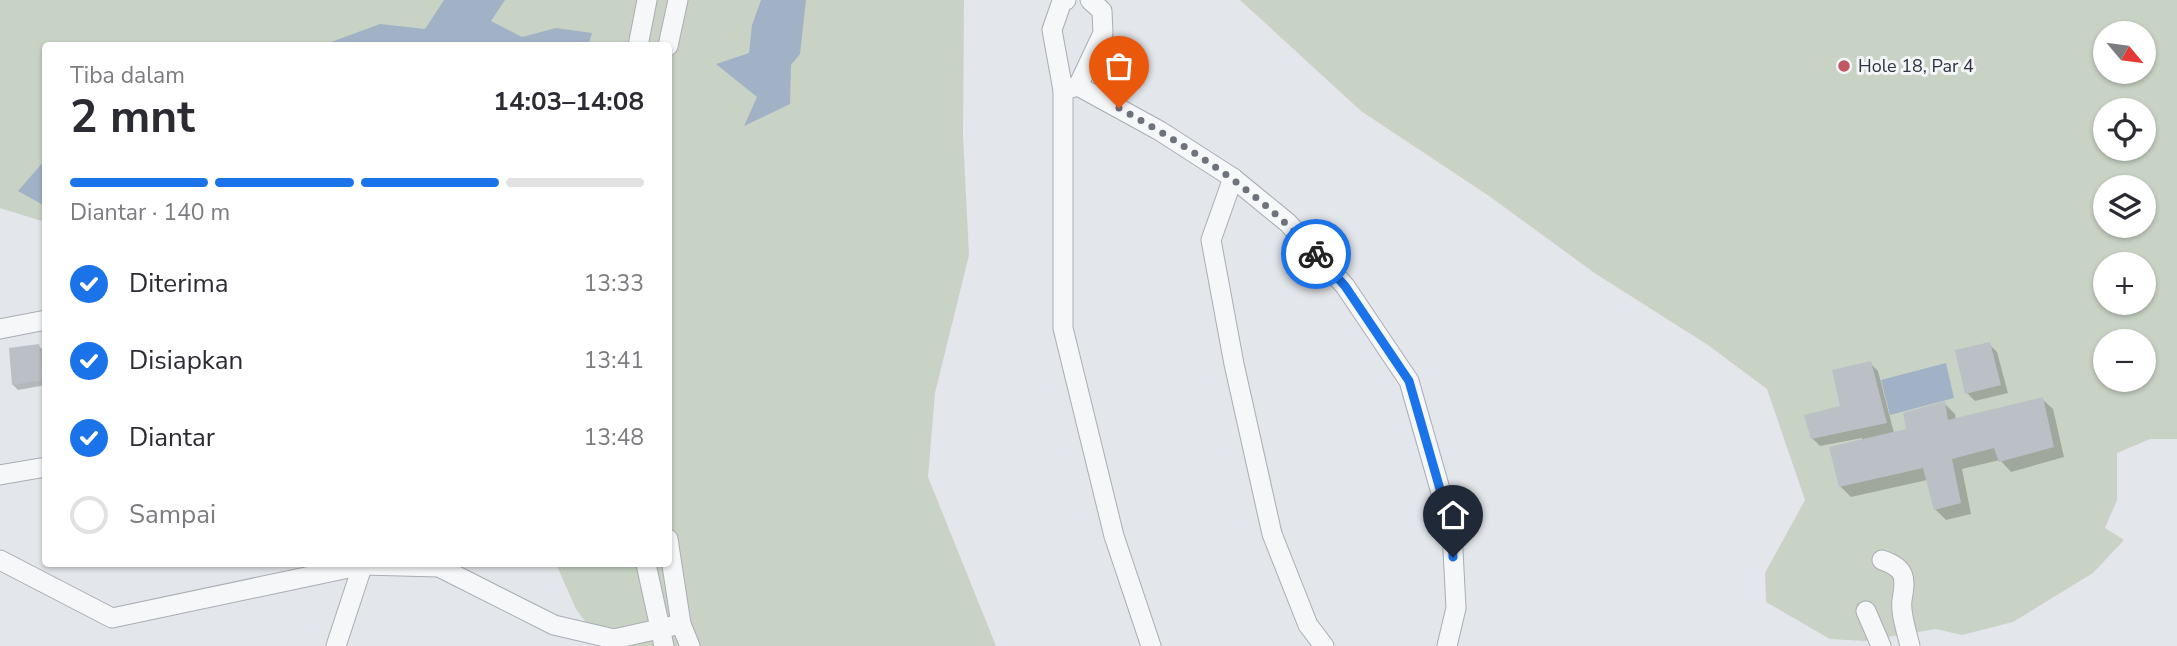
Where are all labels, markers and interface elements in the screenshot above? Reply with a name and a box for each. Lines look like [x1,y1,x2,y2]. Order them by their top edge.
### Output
north arrow [2093,21,2156,84]
map controls [2093,21,2156,392]
pin [1089,36,1149,108]
icon: bag [1100,47,1138,85]
place label: Hole 18, Par 4 [1858,54,1974,78]
marker: Hole 18, Par 4 [1836,58,1852,74]
text: Tiba dalam [70,60,185,91]
text: 14:03–14:08 [493,84,644,119]
text: 2 mnt [70,85,195,148]
button: locate [2093,98,2156,161]
button: layers [2093,175,2156,238]
text: Diantar · 140 m [70,197,230,228]
courier [1281,219,1351,289]
icon: bike [1297,235,1335,273]
button: + [2093,252,2156,315]
icon: check [70,265,108,303]
text: Diterima [129,266,229,301]
text: 13:33 [584,268,644,299]
button: − [2093,329,2156,392]
icon: check [70,342,108,380]
text: Disiapkan [129,343,243,378]
text: 13:41 [584,345,644,376]
icon: check [70,419,108,457]
text: Diantar [129,420,215,455]
text: 13:48 [584,422,644,453]
pin [1423,485,1483,557]
icon: home [1434,496,1472,534]
text: Sampai [129,497,216,532]

